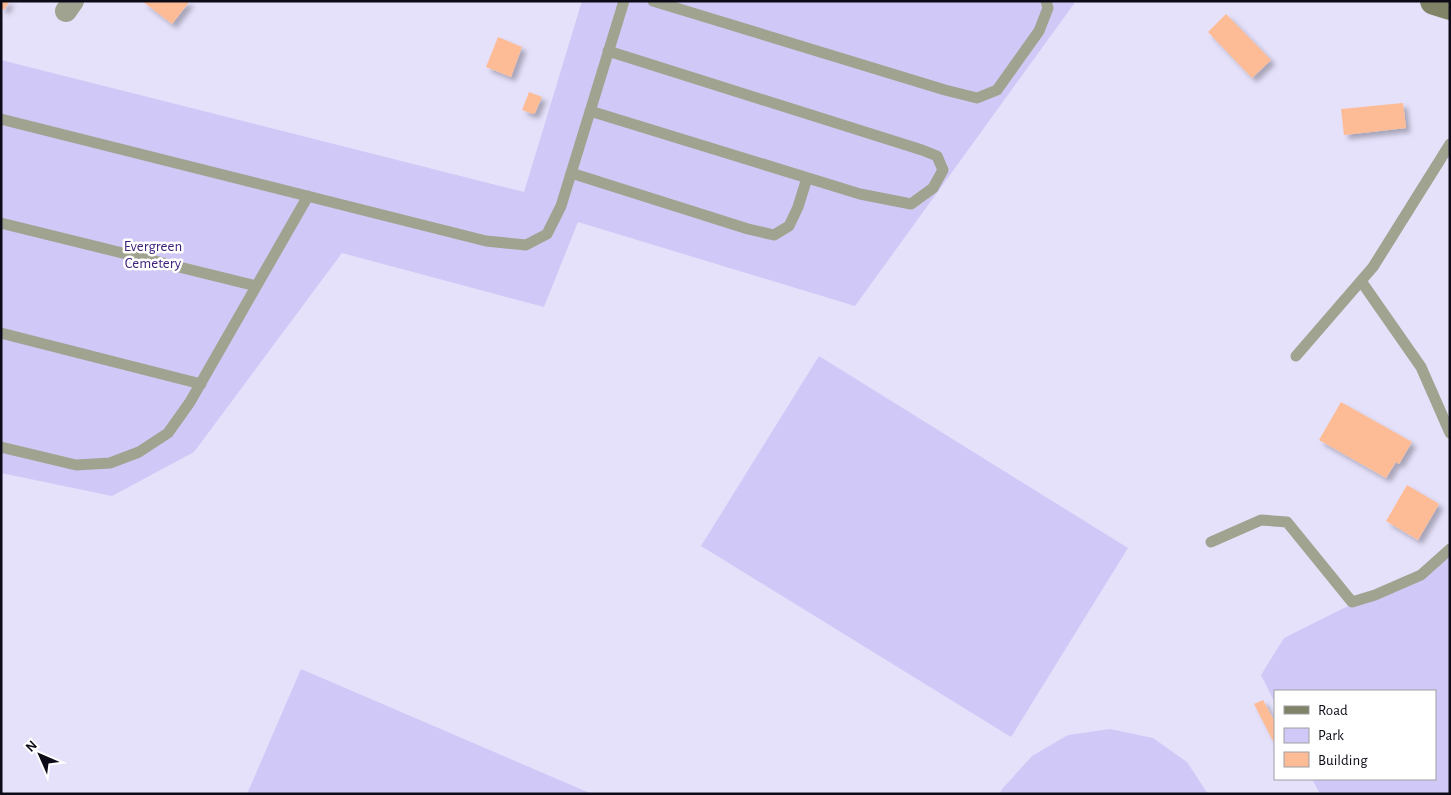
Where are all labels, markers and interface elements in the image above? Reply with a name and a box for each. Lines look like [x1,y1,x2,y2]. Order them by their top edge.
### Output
park label: Evergreen Cemetery [124,239,182,271]
legend [1274,690,1436,780]
text: Road [1318,703,1348,718]
text: Park [1318,728,1344,743]
north arrow [15,730,65,780]
text: N [23,738,40,755]
text: Building [1318,753,1368,768]

